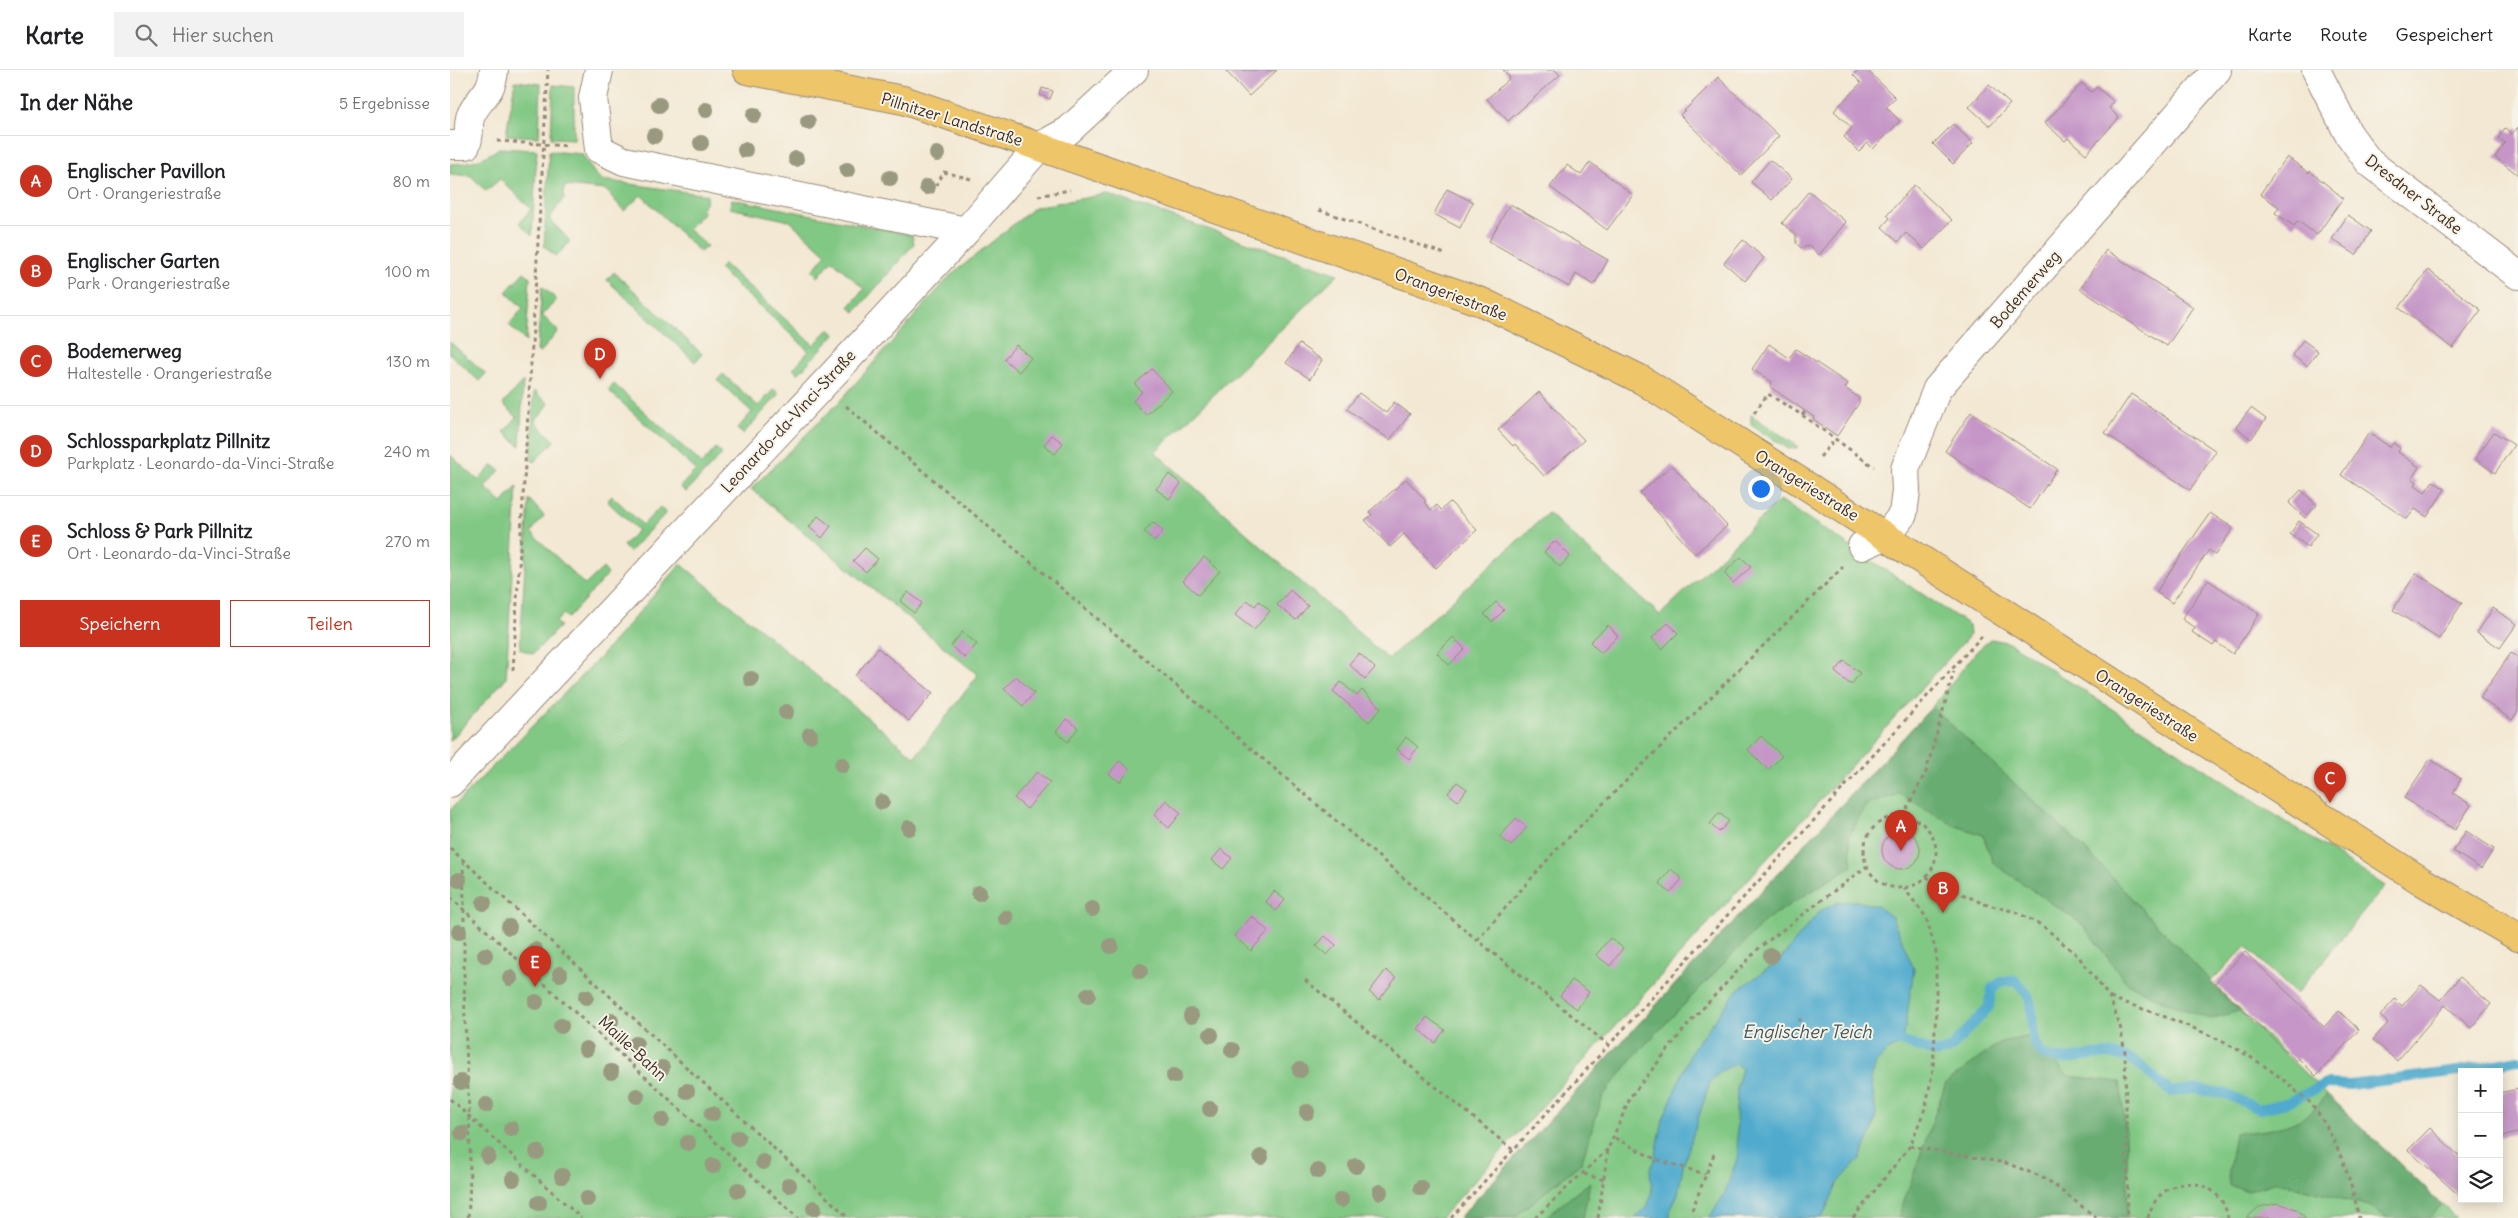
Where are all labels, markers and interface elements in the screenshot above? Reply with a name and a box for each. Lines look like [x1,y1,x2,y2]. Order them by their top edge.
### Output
search box [114,12,464,57]
text: Karte [25,20,84,50]
icon: search [132,21,160,49]
text: Hier suchen [172,23,274,47]
text: Karte [2248,23,2292,46]
text: Route [2320,23,2367,46]
text: Gespeichert [2395,23,2493,46]
street label: Pillnitzer Landstraße [879,88,1025,150]
text: In der Nähe [20,89,133,116]
text: 5 Ergebnisse [339,93,430,113]
street label: Dresdner Straße [2361,150,2467,238]
text: Englischer Pavillon [67,159,225,183]
text: A [31,171,41,191]
text: 80 m [392,171,430,191]
text: Ort · Orangeriestraße [67,183,221,203]
street label: Bodemerweg [1986,246,2064,332]
text: Englischer Garten [67,249,220,273]
text: B [31,261,41,281]
text: 100 m [385,261,430,281]
street label: Orangeriestraße [1392,263,1510,325]
text: Park · Orangeriestraße [67,273,230,293]
pin: D [584,338,616,379]
text: Bodemerweg [67,339,182,363]
street label: Leonardo-da-Vinci-Straße [716,345,860,497]
text: C [31,351,41,371]
text: 130 m [386,351,430,371]
text: Haltestelle · Orangeriestraße [67,363,272,383]
text: Schlossparkplatz Pillnitz [67,429,270,453]
text: D [30,441,42,461]
text: 240 m [384,441,430,461]
street label: Orangeriestraße [1751,445,1863,525]
text: Parkplatz · Leonardo-da-Vinci-Straße [67,453,334,473]
your location [1748,476,1774,502]
text: Schloss & Park Pillnitz [67,519,253,543]
text: E [31,531,41,551]
text: 270 m [385,531,430,551]
text: Ort · Leonardo-da-Vinci-Straße [67,543,291,563]
button: Speichern [20,600,220,647]
button: Teilen [230,600,430,647]
street label: Orangeriestraße [2092,664,2202,746]
pin: C [2314,762,2346,803]
pin: A [1885,810,1917,851]
pin: B [1927,872,1959,913]
pin: E [519,946,551,987]
street label: Maille-Bahn [595,1011,671,1085]
water label: Englischer Teich [1742,1020,1872,1043]
map controls [2458,1068,2503,1203]
button: + [2458,1068,2503,1113]
button: − [2458,1113,2503,1158]
button: layers [2458,1158,2503,1203]

